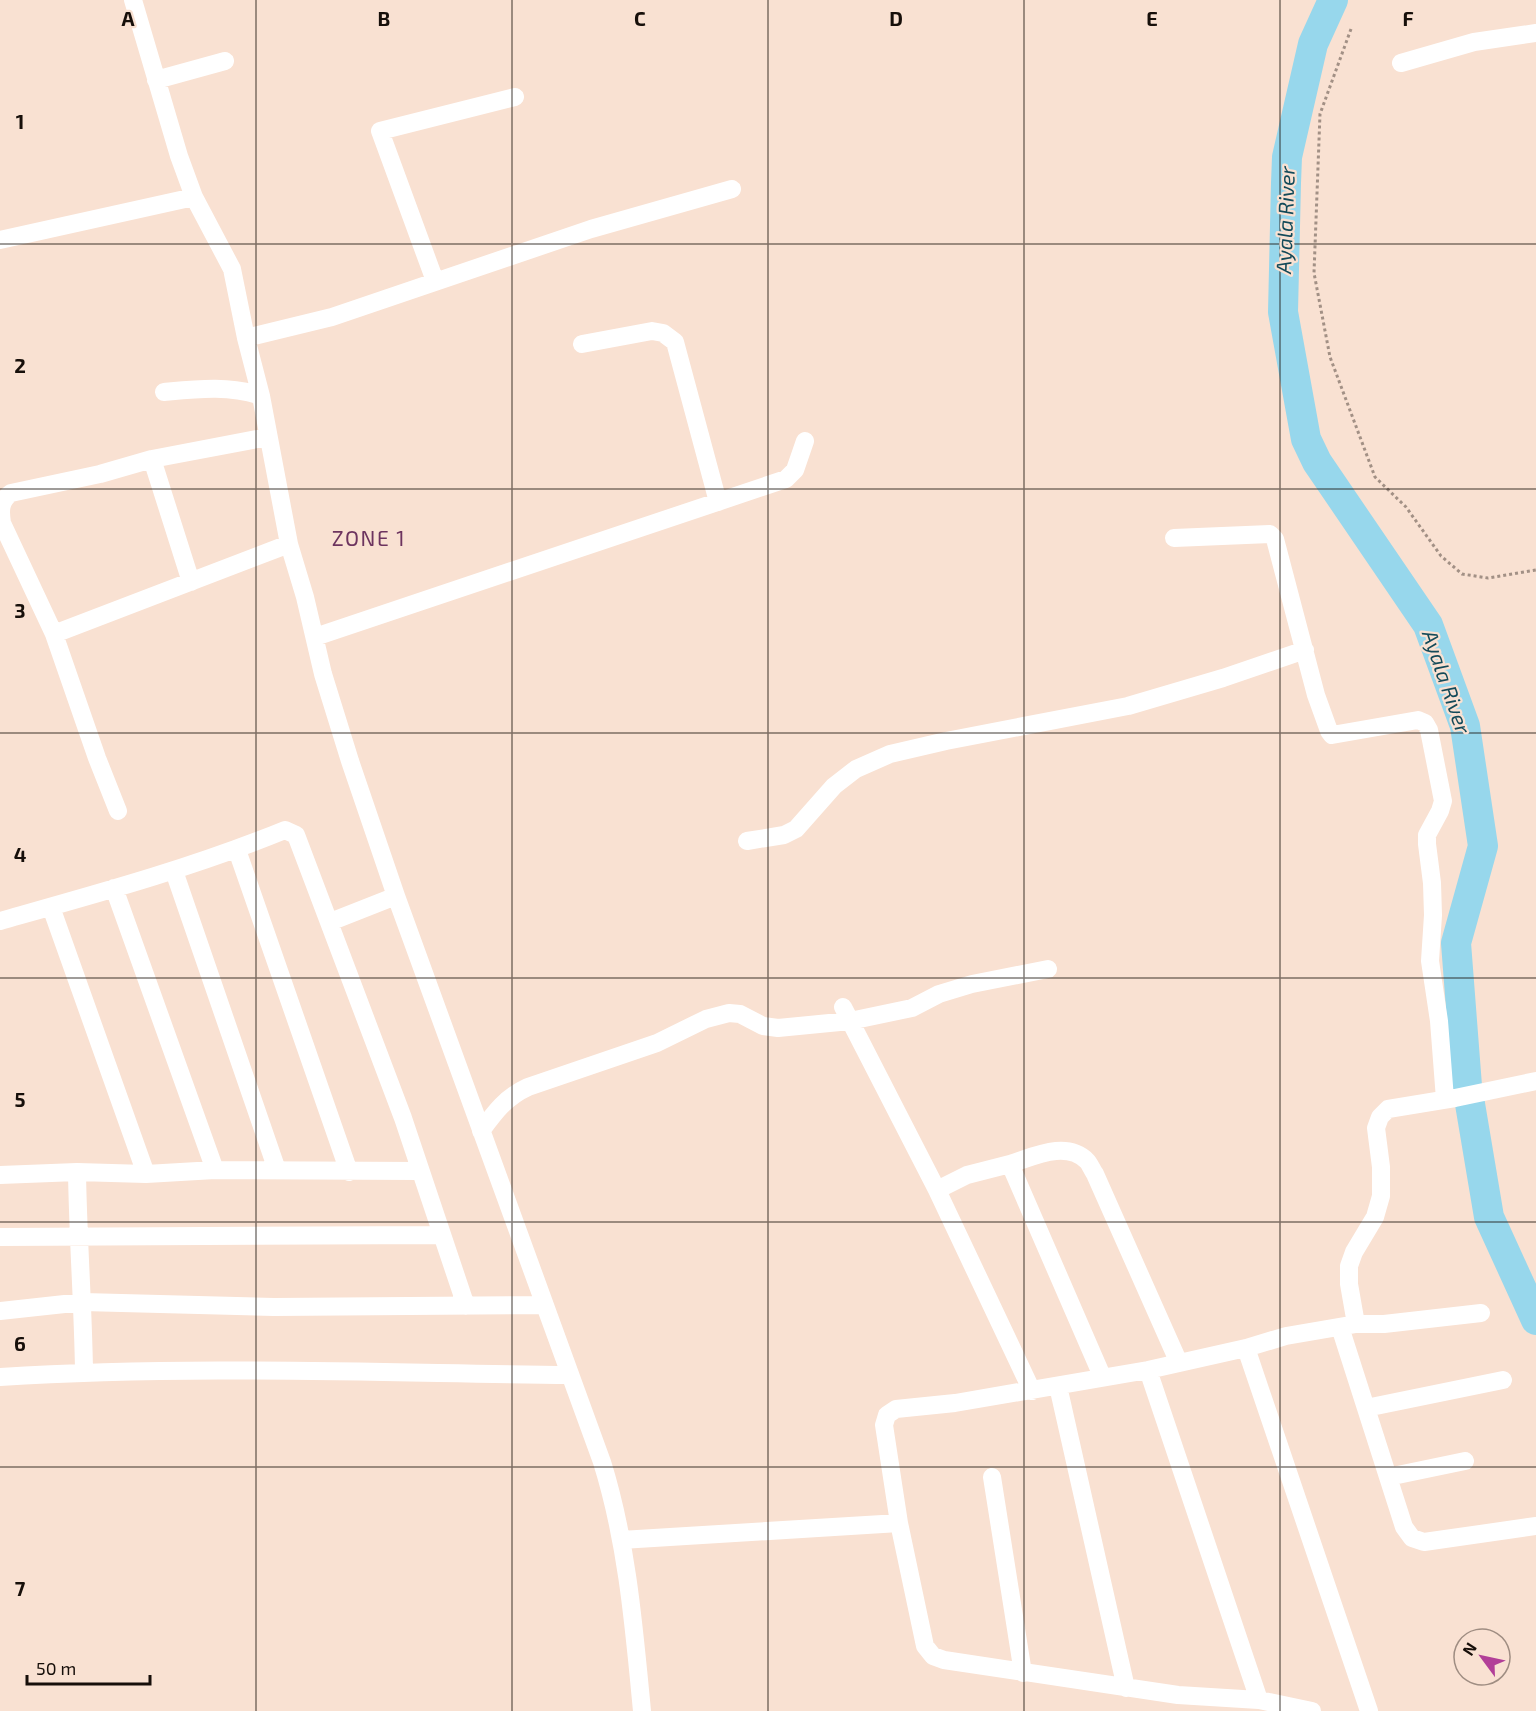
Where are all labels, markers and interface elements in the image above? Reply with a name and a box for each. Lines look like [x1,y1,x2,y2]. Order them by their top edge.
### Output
text: A [121,6,135,30]
text: B [378,6,390,30]
text: C [634,6,646,30]
text: D [889,6,903,30]
text: E [1146,6,1158,30]
text: F [1402,6,1414,30]
text: 1 [16,109,24,133]
water label: Ayala River [1270,165,1300,275]
text: 2 [14,353,26,377]
district label: ZONE 1 [332,525,406,550]
text: 3 [14,598,26,622]
water label: Ayala River [1417,626,1477,737]
text: 4 [14,842,27,866]
text: 5 [14,1087,26,1111]
text: 6 [14,1331,26,1355]
text: 7 [15,1576,26,1600]
north arrow [1452,1627,1512,1687]
text: N [1458,1639,1480,1659]
scale bar [27,1648,150,1686]
text: 50 m [36,1657,76,1679]

